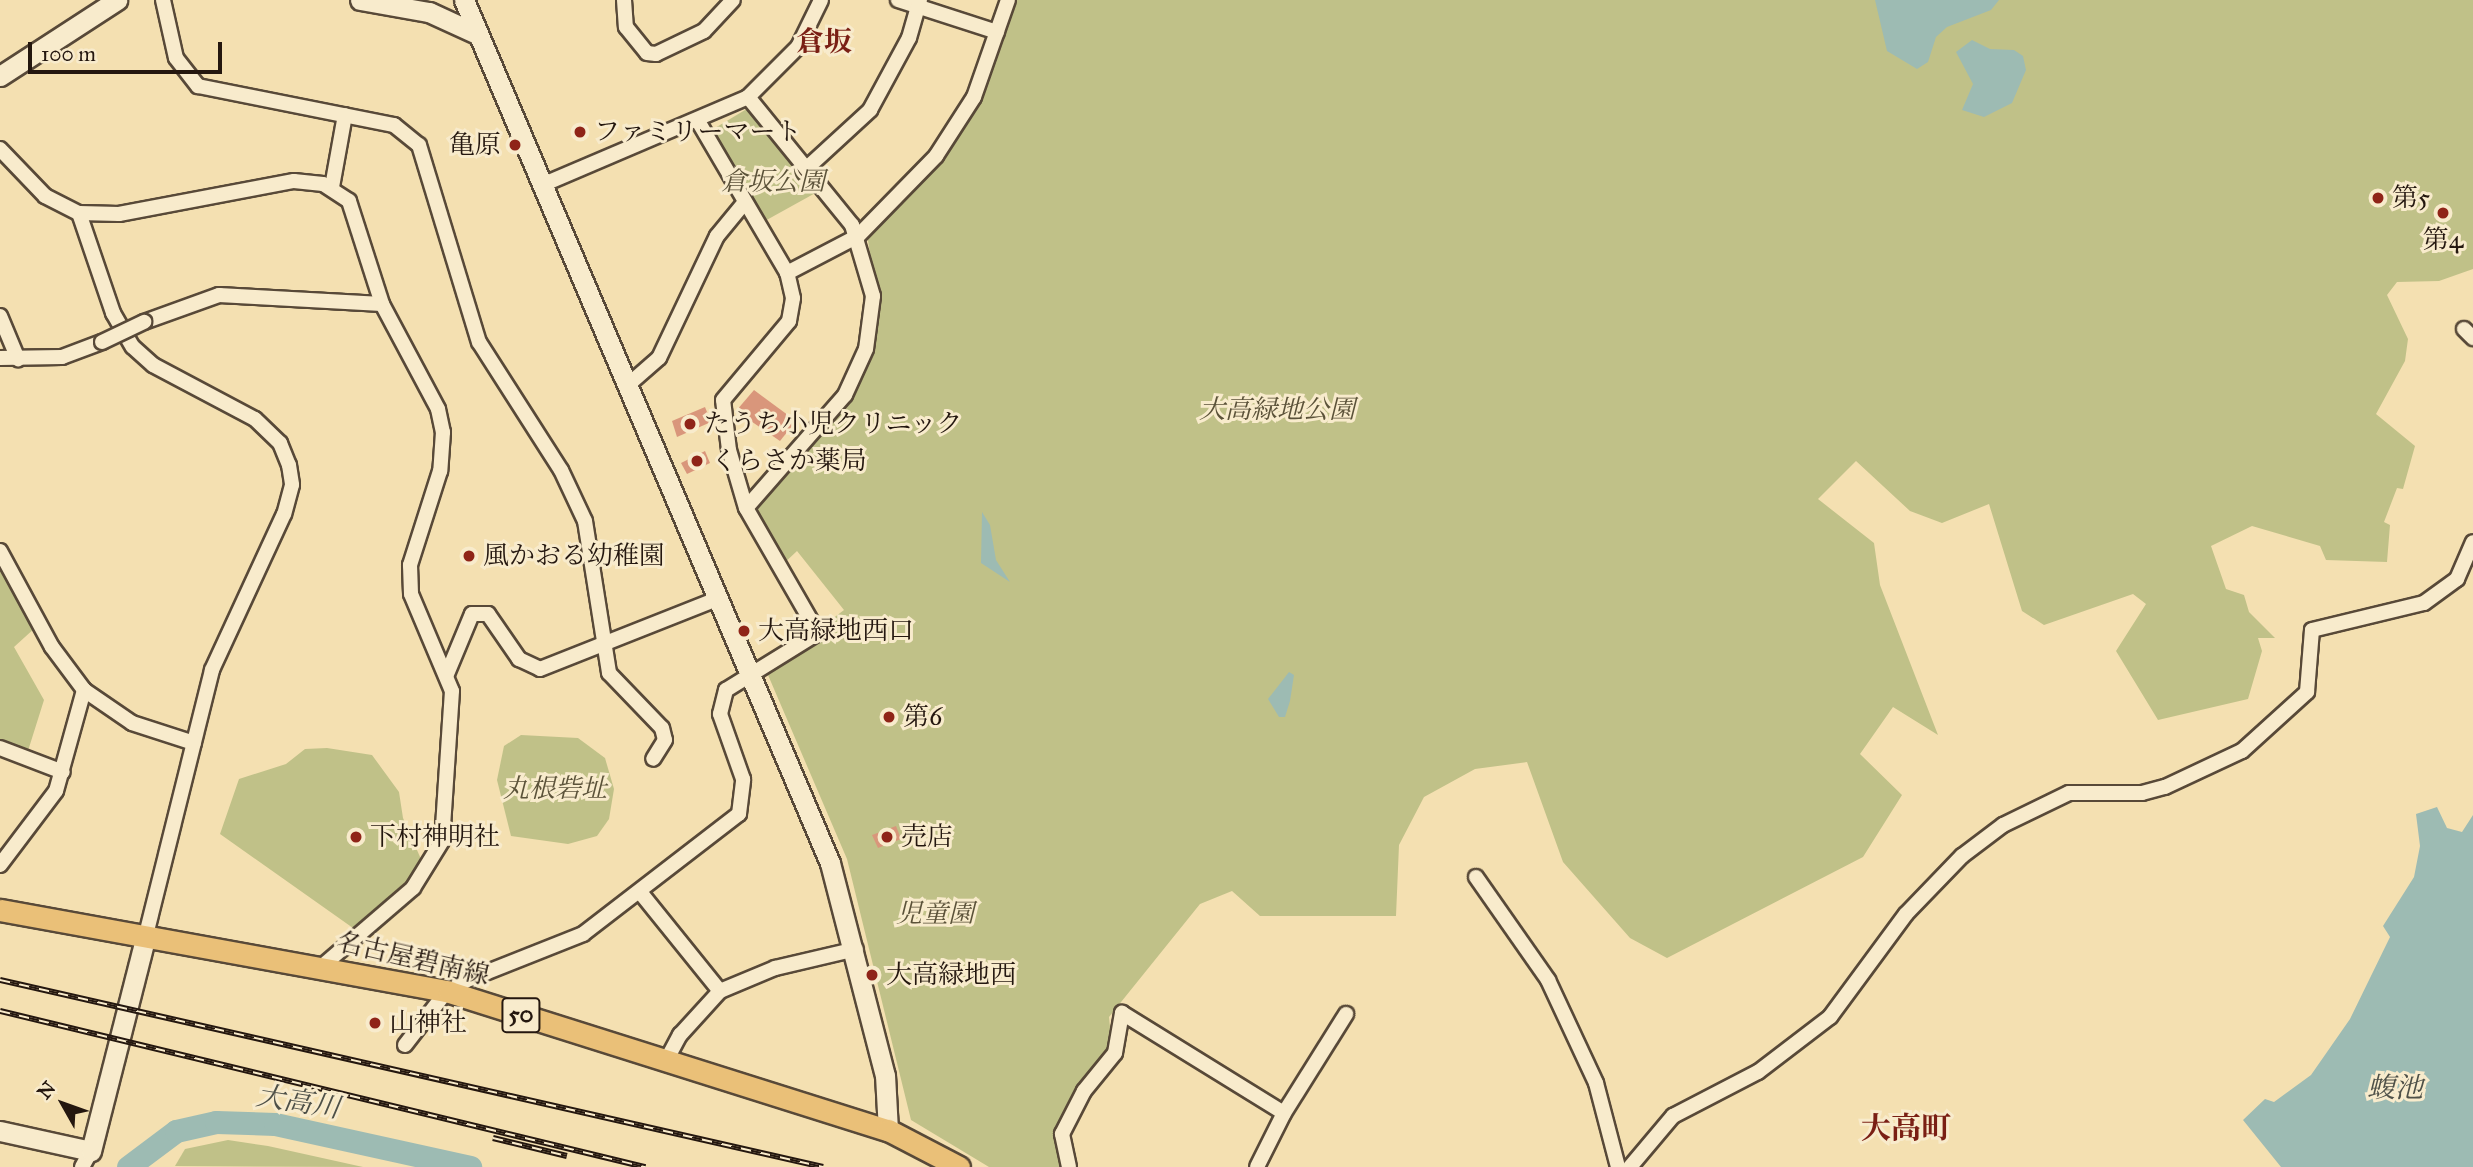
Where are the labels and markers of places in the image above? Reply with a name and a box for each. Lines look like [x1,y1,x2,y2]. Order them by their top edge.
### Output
place label: ファミリーマート [594,116,802,148]
marker: ファミリーマート [572,124,588,140]
place label: 亀原 [449,129,501,161]
marker: 亀原 [507,137,523,153]
place label: 第5 [2392,182,2430,214]
marker: 第5 [2370,190,2386,206]
marker: 第4 [2435,205,2451,221]
place label: 第4 [2423,224,2463,256]
place label: たうち小児クリニック [704,408,964,440]
marker: たうち小児クリニック [682,416,698,432]
place label: くらさか薬局 [711,445,867,477]
marker: くらさか薬局 [689,453,705,469]
place label: 風かおる幼稚園 [483,540,665,572]
marker: 風かおる幼稚園 [461,548,477,564]
place label: 大高緑地西口 [758,615,914,647]
marker: 大高緑地西口 [736,623,752,639]
place label: 第6 [903,701,942,733]
marker: 第6 [881,709,897,725]
place label: 下村神明社 [370,821,500,853]
place label: 売店 [901,821,953,853]
marker: 下村神明社 [348,829,364,845]
marker: 売店 [879,829,895,845]
place label: 大高緑地西 [886,959,1016,991]
marker: 大高緑地西 [864,967,880,983]
place label: 山神社 [389,1007,467,1039]
marker: 山神社 [367,1015,383,1031]

